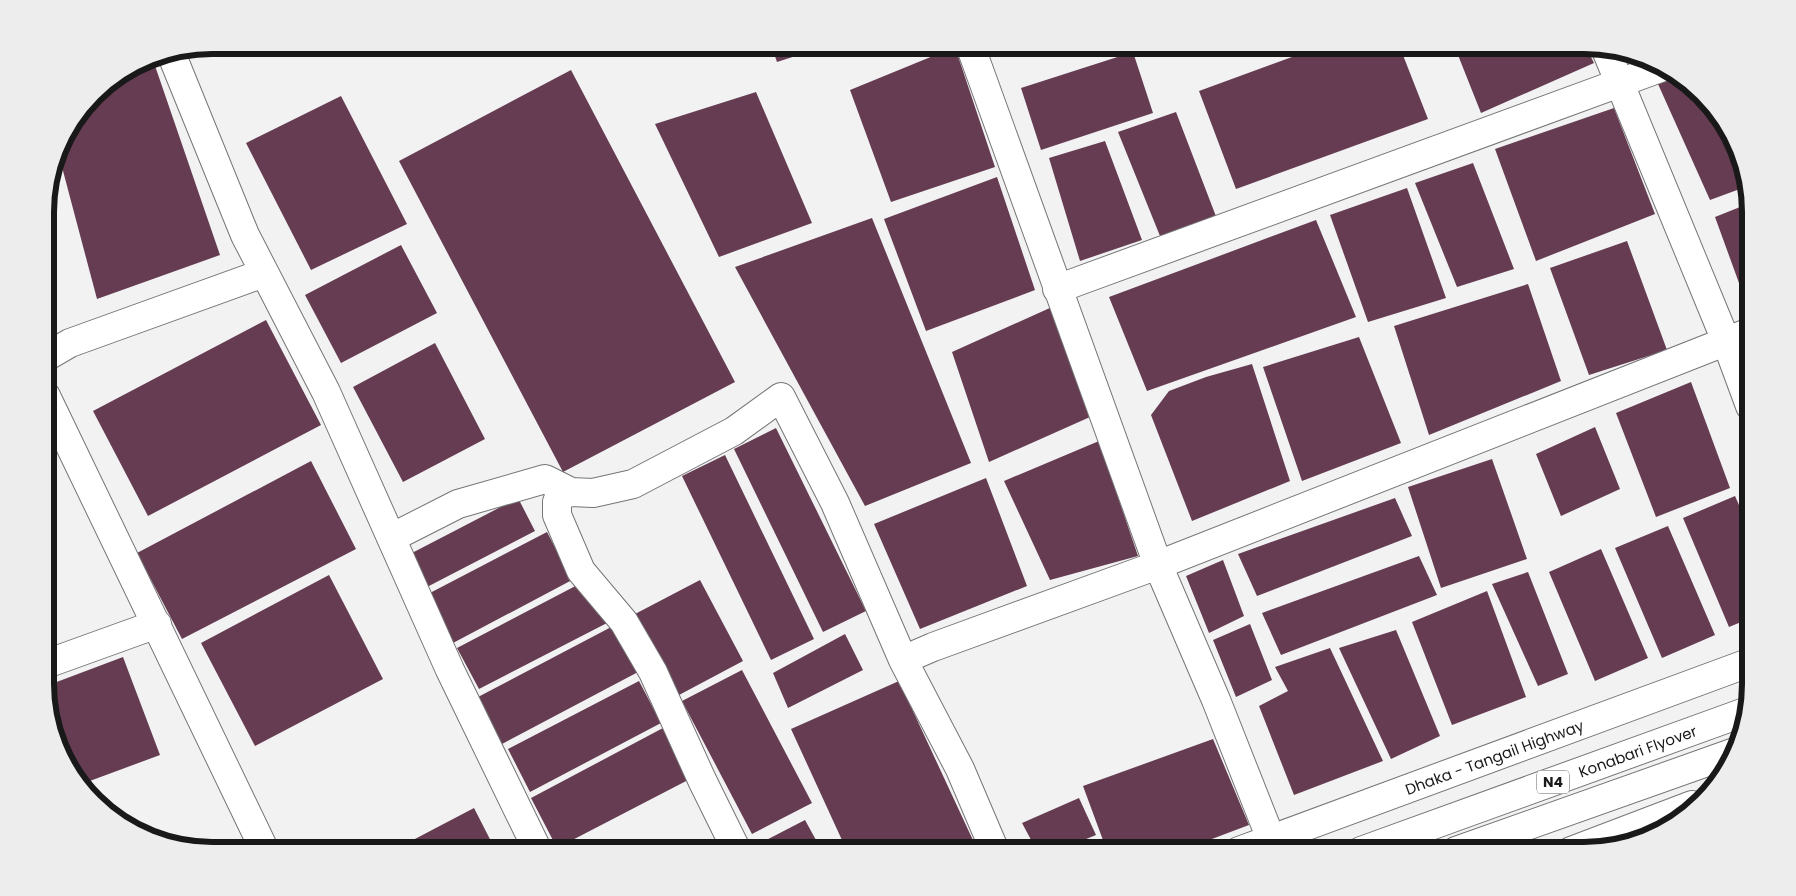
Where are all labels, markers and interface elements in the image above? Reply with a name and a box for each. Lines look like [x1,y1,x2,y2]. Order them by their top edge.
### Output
street label: Dhaka - Tangail Highway [1402,714,1587,799]
street label: Konabari Flyover [1575,720,1700,782]
road number: N4 [1537,770,1569,794]

